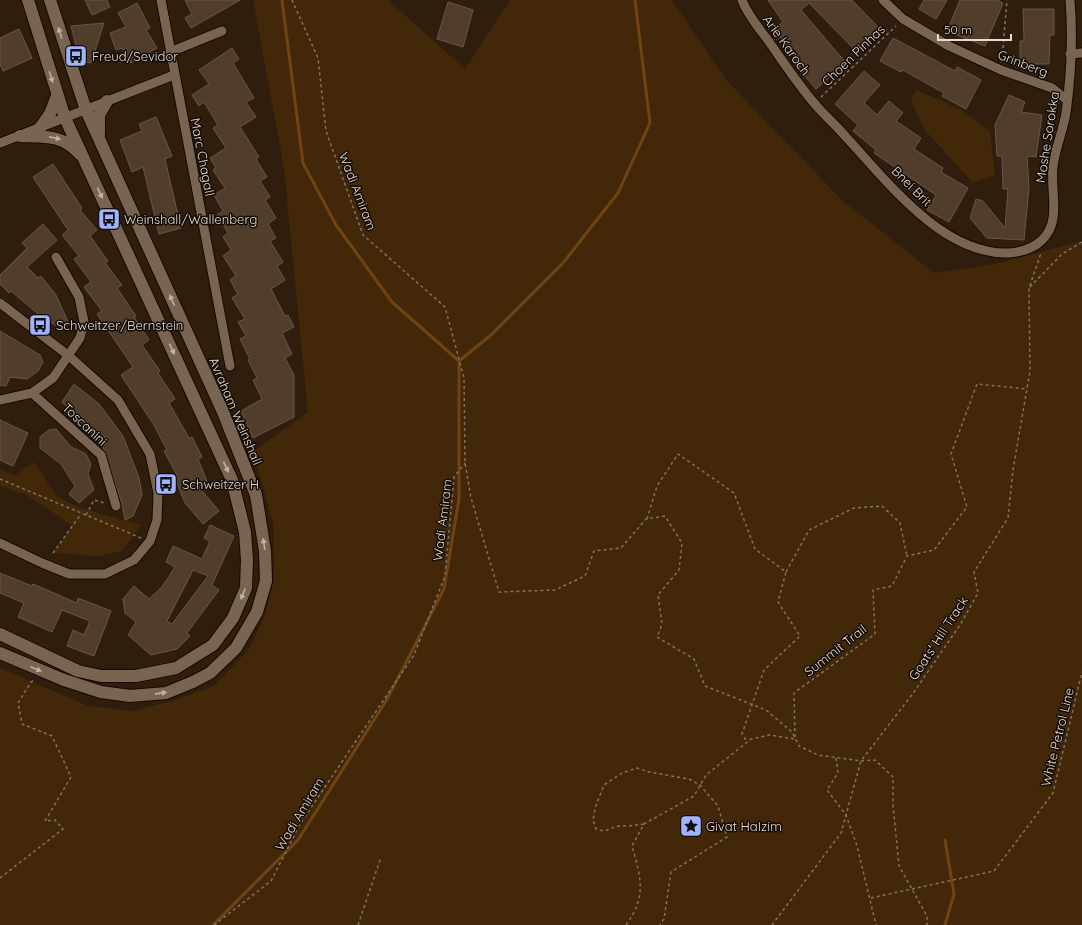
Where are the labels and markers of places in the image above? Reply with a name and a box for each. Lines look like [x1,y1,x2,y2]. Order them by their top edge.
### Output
bus stop icon: Freud/Sevidor [63,43,89,69]
place label: Freud/Sevidor [92,48,178,64]
bus stop icon: Weinshall/Wallenberg [96,206,122,232]
place label: Weinshall/Wallenberg [124,211,257,227]
bus stop icon: Schweitzer/Bernstein [27,312,53,338]
place label: Schweitzer/Bernstein [56,317,183,333]
bus stop icon: Schweitzer H [153,471,179,497]
place label: Schweitzer H [182,476,259,492]
place icon: Givat HaIzim [678,813,704,839]
place label: Givat HaIzim [706,818,782,834]

